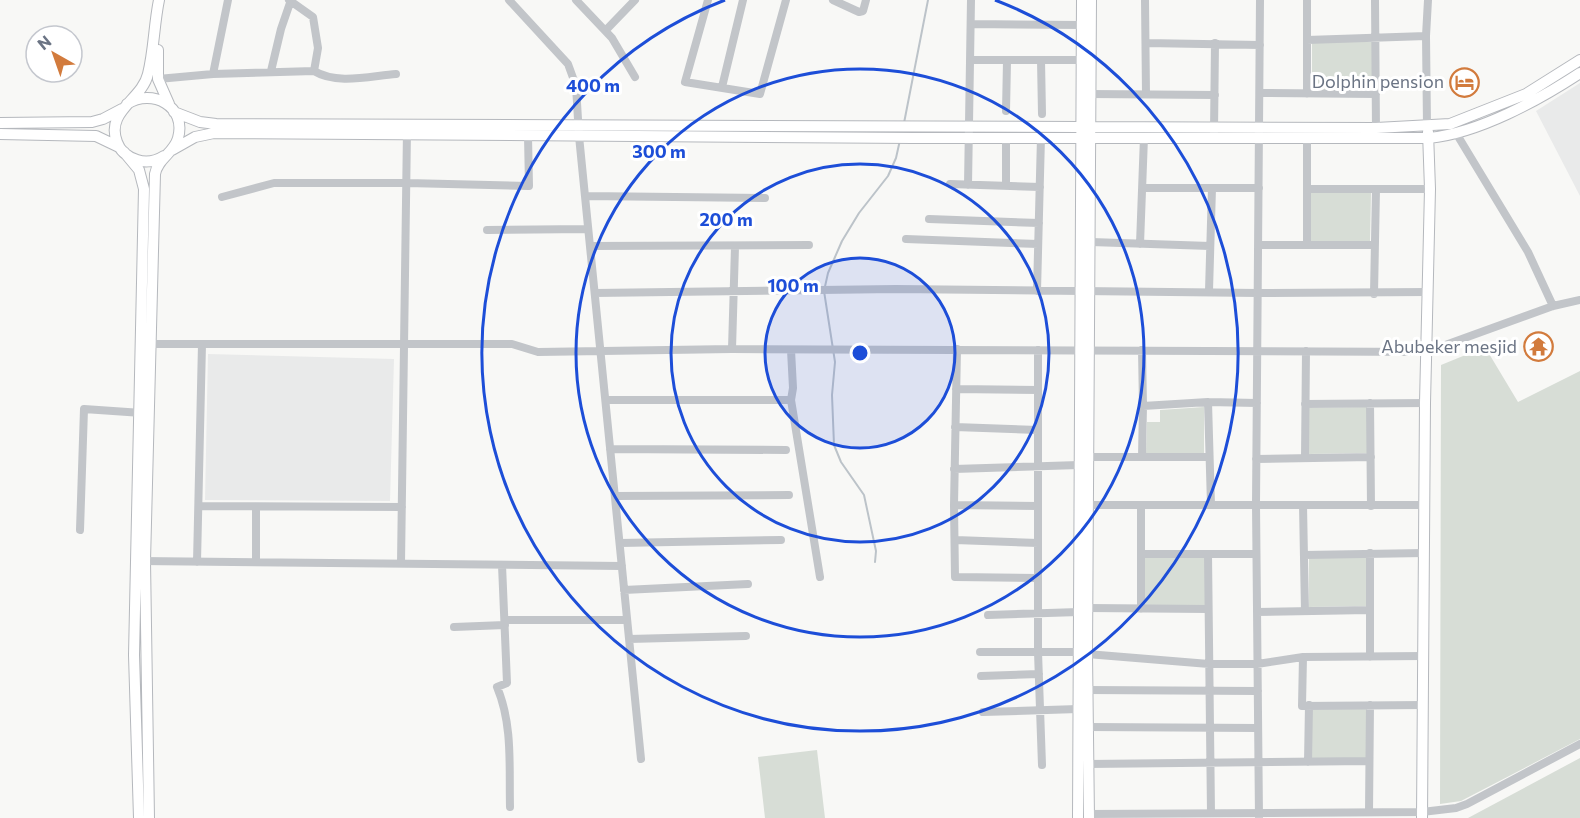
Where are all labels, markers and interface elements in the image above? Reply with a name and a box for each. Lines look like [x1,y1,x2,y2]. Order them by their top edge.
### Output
north arrow [24,24,84,84]
text: N [33,31,55,53]
hotel icon: Dolphin pension [1449,66,1481,98]
place label: Dolphin pension [1312,70,1444,92]
text: 400 m [566,74,620,96]
text: 300 m [632,140,686,162]
text: 200 m [699,208,753,230]
text: 100 m [767,274,819,296]
temple icon: Abubeker mesjid [1522,331,1554,363]
place label: Abubeker mesjid [1381,335,1517,357]
centre of rings [850,343,870,363]

